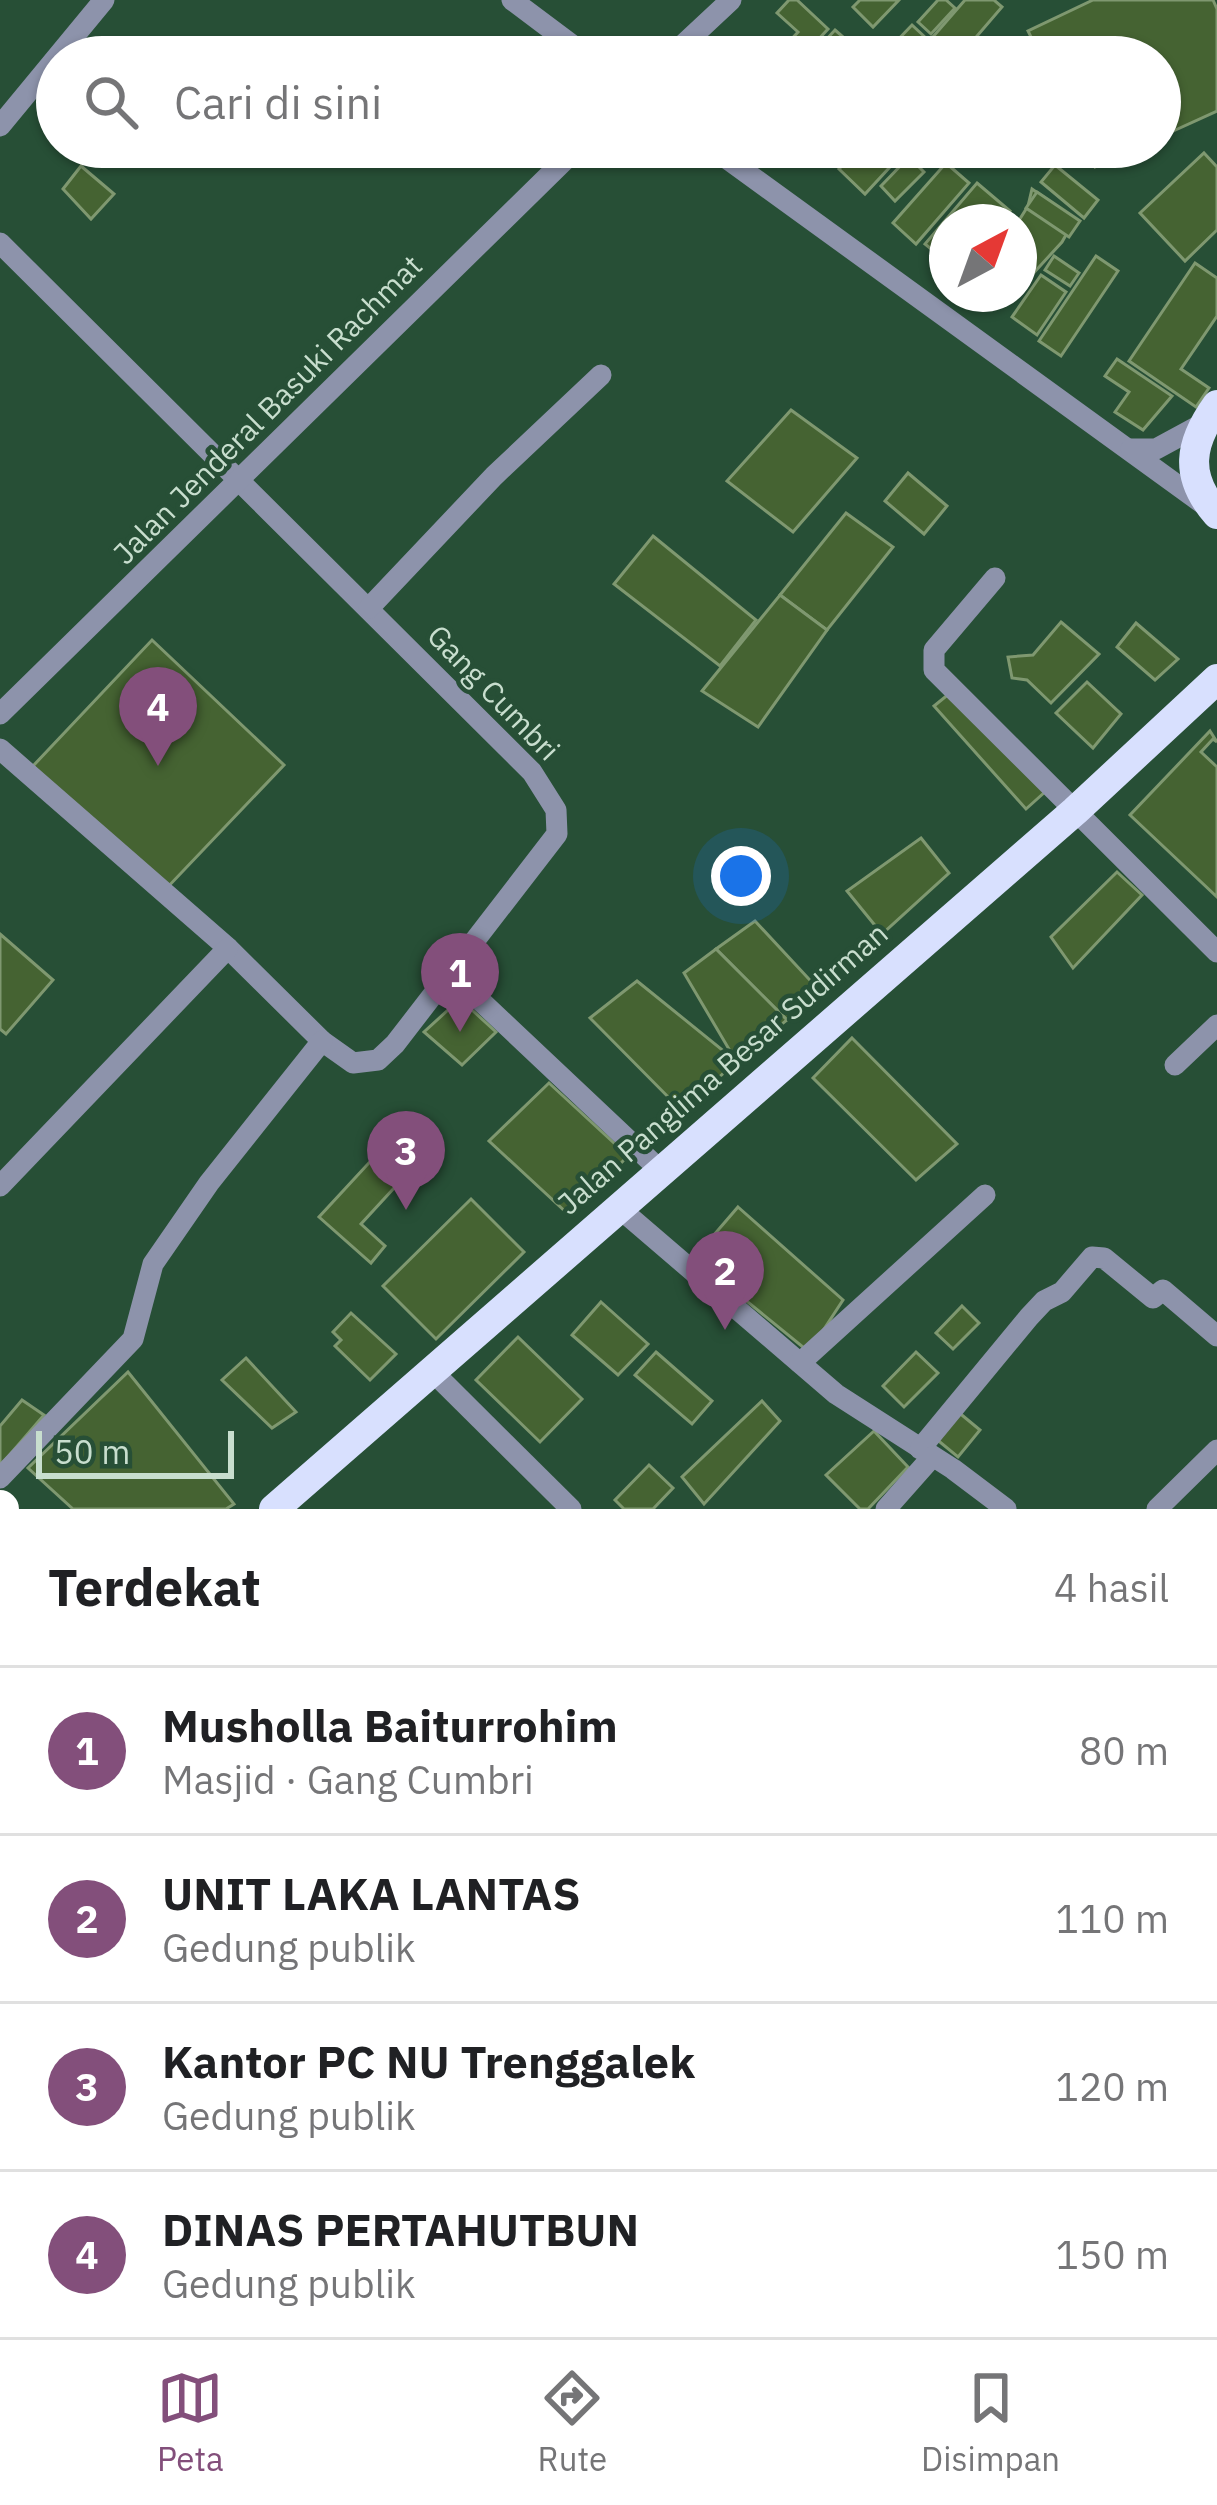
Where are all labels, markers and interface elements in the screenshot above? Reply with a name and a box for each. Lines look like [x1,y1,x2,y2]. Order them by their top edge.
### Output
search box [36,36,1181,168]
icon: search [78,69,144,135]
text: Cari di sini [174,73,382,131]
north arrow [929,204,1037,312]
street label: Jalan Jenderal Basuki Rachmat [104,246,430,572]
street label: Gang Cumbri [419,616,569,768]
pin: 4 [119,667,197,766]
your location [711,846,771,906]
street label: Jalan Panglima Besar Sudirman [549,913,895,1222]
pin: 1 [421,933,499,1032]
pin: 3 [367,1111,445,1210]
pin: 2 [686,1231,764,1330]
scale bar [36,1425,234,1478]
text: 50 m [54,1430,130,1473]
text: Terdekat [48,1554,261,1620]
text: 4 hasil [1054,1562,1169,1613]
text: Musholla Baiturrohim [162,1696,618,1754]
text: 1 [75,1725,99,1776]
text: 80 m [1079,1725,1169,1776]
text: Masjid · Gang Cumbri [162,1754,534,1805]
text: UNIT LAKA LANTAS [162,1864,580,1922]
text: 2 [75,1893,99,1944]
text: 110 m [1056,1893,1169,1944]
text: Gedung publik [162,1922,416,1973]
text: Kantor PC NU Trenggalek [162,2032,695,2090]
text: 3 [75,2061,99,2112]
text: 120 m [1056,2061,1169,2112]
text: Gedung publik [162,2090,416,2141]
text: DINAS PERTAHUTBUN [162,2200,639,2258]
text: 4 [75,2229,99,2280]
text: 150 m [1056,2229,1169,2280]
text: Gedung publik [162,2258,416,2309]
tab: Peta [157,2365,224,2480]
tab: Rute [538,2365,607,2480]
tab: Disimpan [921,2365,1060,2480]

